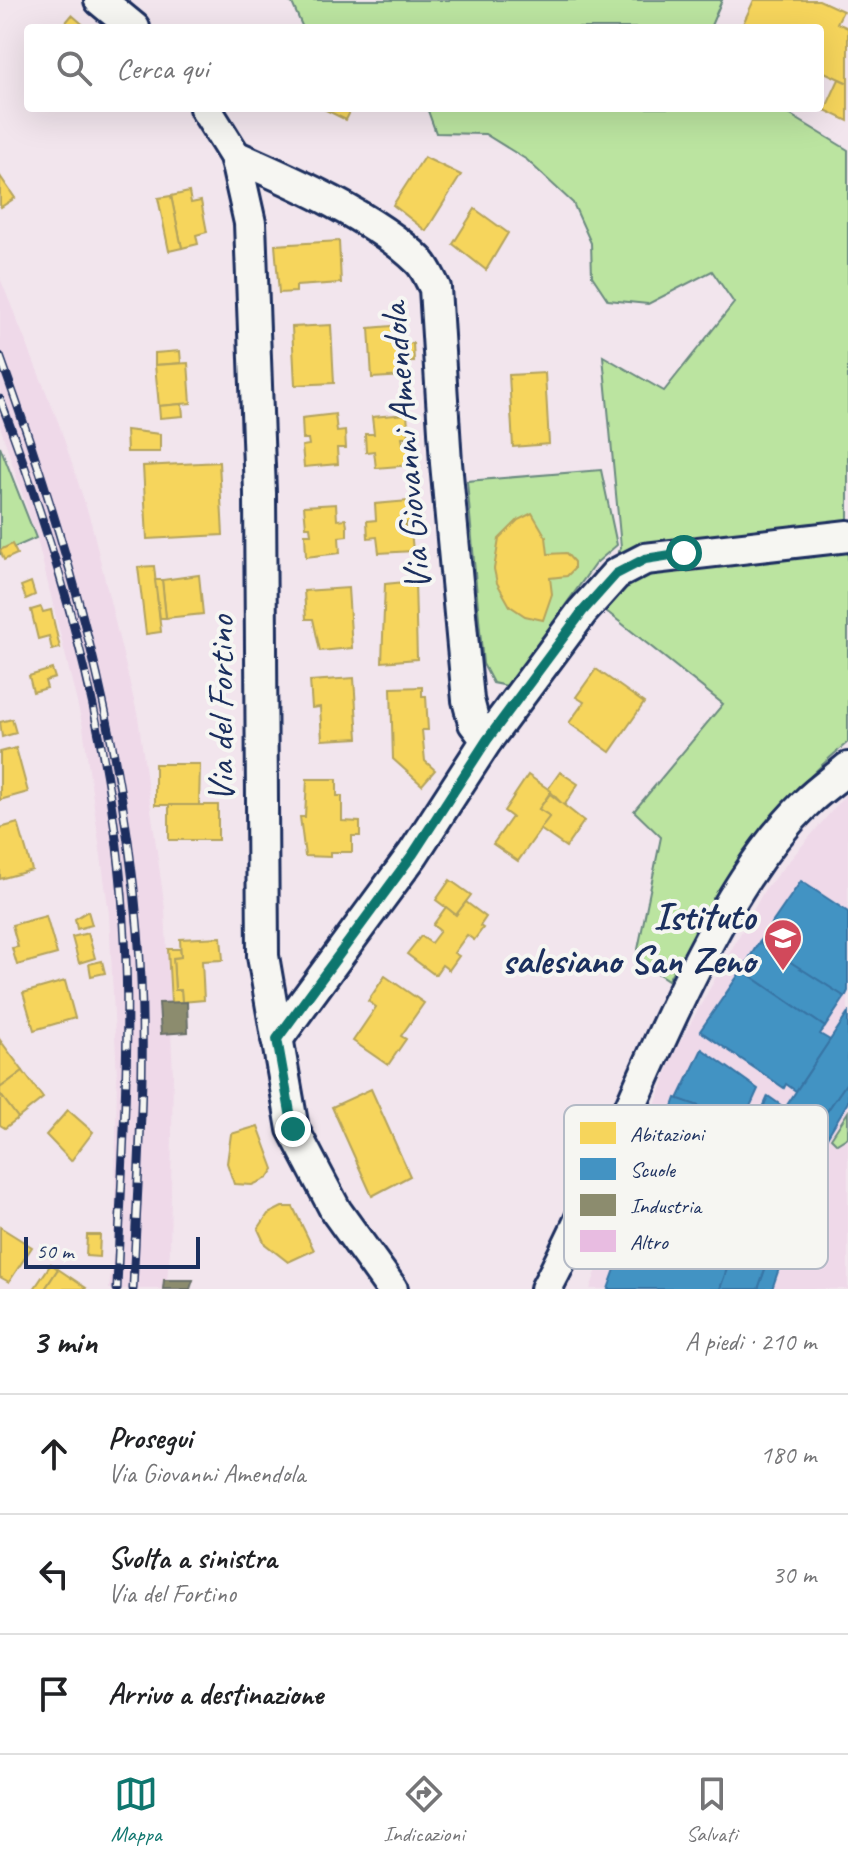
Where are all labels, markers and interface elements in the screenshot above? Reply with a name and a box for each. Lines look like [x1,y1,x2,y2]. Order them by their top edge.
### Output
search box [24,24,824,112]
icon: search [52,46,96,90]
text: Cerca qui [116,49,209,87]
street label: Via Giovanni Amendola [369,298,441,593]
route start [666,535,702,571]
street label: Via del Fortino [197,614,244,802]
place label: Istituto salesiano San Zeno [502,893,758,984]
school or university icon: Istituto salesiano San Zeno [762,917,804,972]
legend [564,1105,828,1269]
route end [275,1111,311,1147]
text: Abitazioni [630,1120,707,1148]
text: Scuole [630,1156,677,1184]
text: Industria [630,1192,703,1220]
text: Altro [630,1228,669,1256]
scale bar [24,1233,200,1269]
text: 50 m [36,1237,73,1265]
text: 3 min [32,1320,97,1363]
text: A piedi · 210 m [685,1325,816,1358]
text: Prosegui [108,1419,192,1457]
icon: ahead [32,1432,76,1476]
text: 180 m [760,1438,816,1471]
text: Via Giovanni Amendola [108,1457,305,1490]
text: Svolta a sinistra [108,1539,277,1577]
icon: left [32,1552,76,1596]
text: 30 m [772,1558,816,1591]
text: Via del Fortino [108,1577,236,1610]
icon: arrive [32,1672,76,1716]
text: Arrivo a destinazione [108,1675,323,1713]
tab: Mappa [111,1772,162,1848]
tab: Indicazioni [383,1772,464,1848]
tab: Salvati [686,1772,737,1848]

